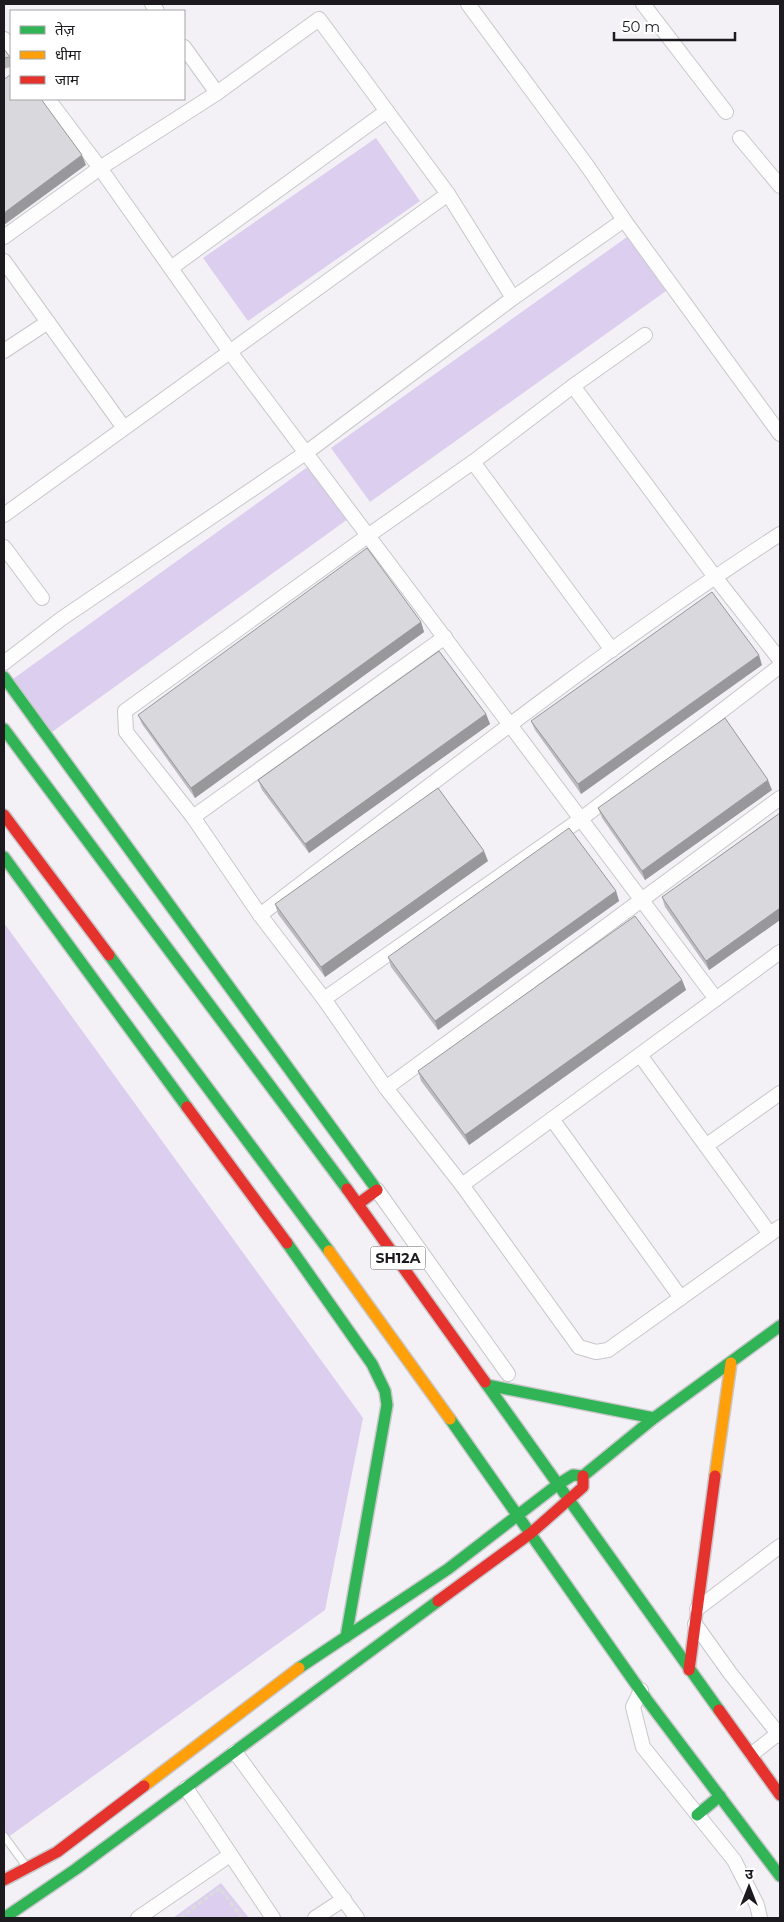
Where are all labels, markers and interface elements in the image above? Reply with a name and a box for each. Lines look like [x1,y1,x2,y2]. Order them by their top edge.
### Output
legend [10,10,185,100]
scale bar [614,10,735,42]
text: 50 m [622,17,660,36]
text: तेज़ [55,20,76,39]
text: धीमा [55,45,82,64]
text: जाम [55,70,80,89]
road number: SH12A [370,1246,426,1270]
north arrow [724,1862,774,1912]
text: उ [745,1865,754,1883]

